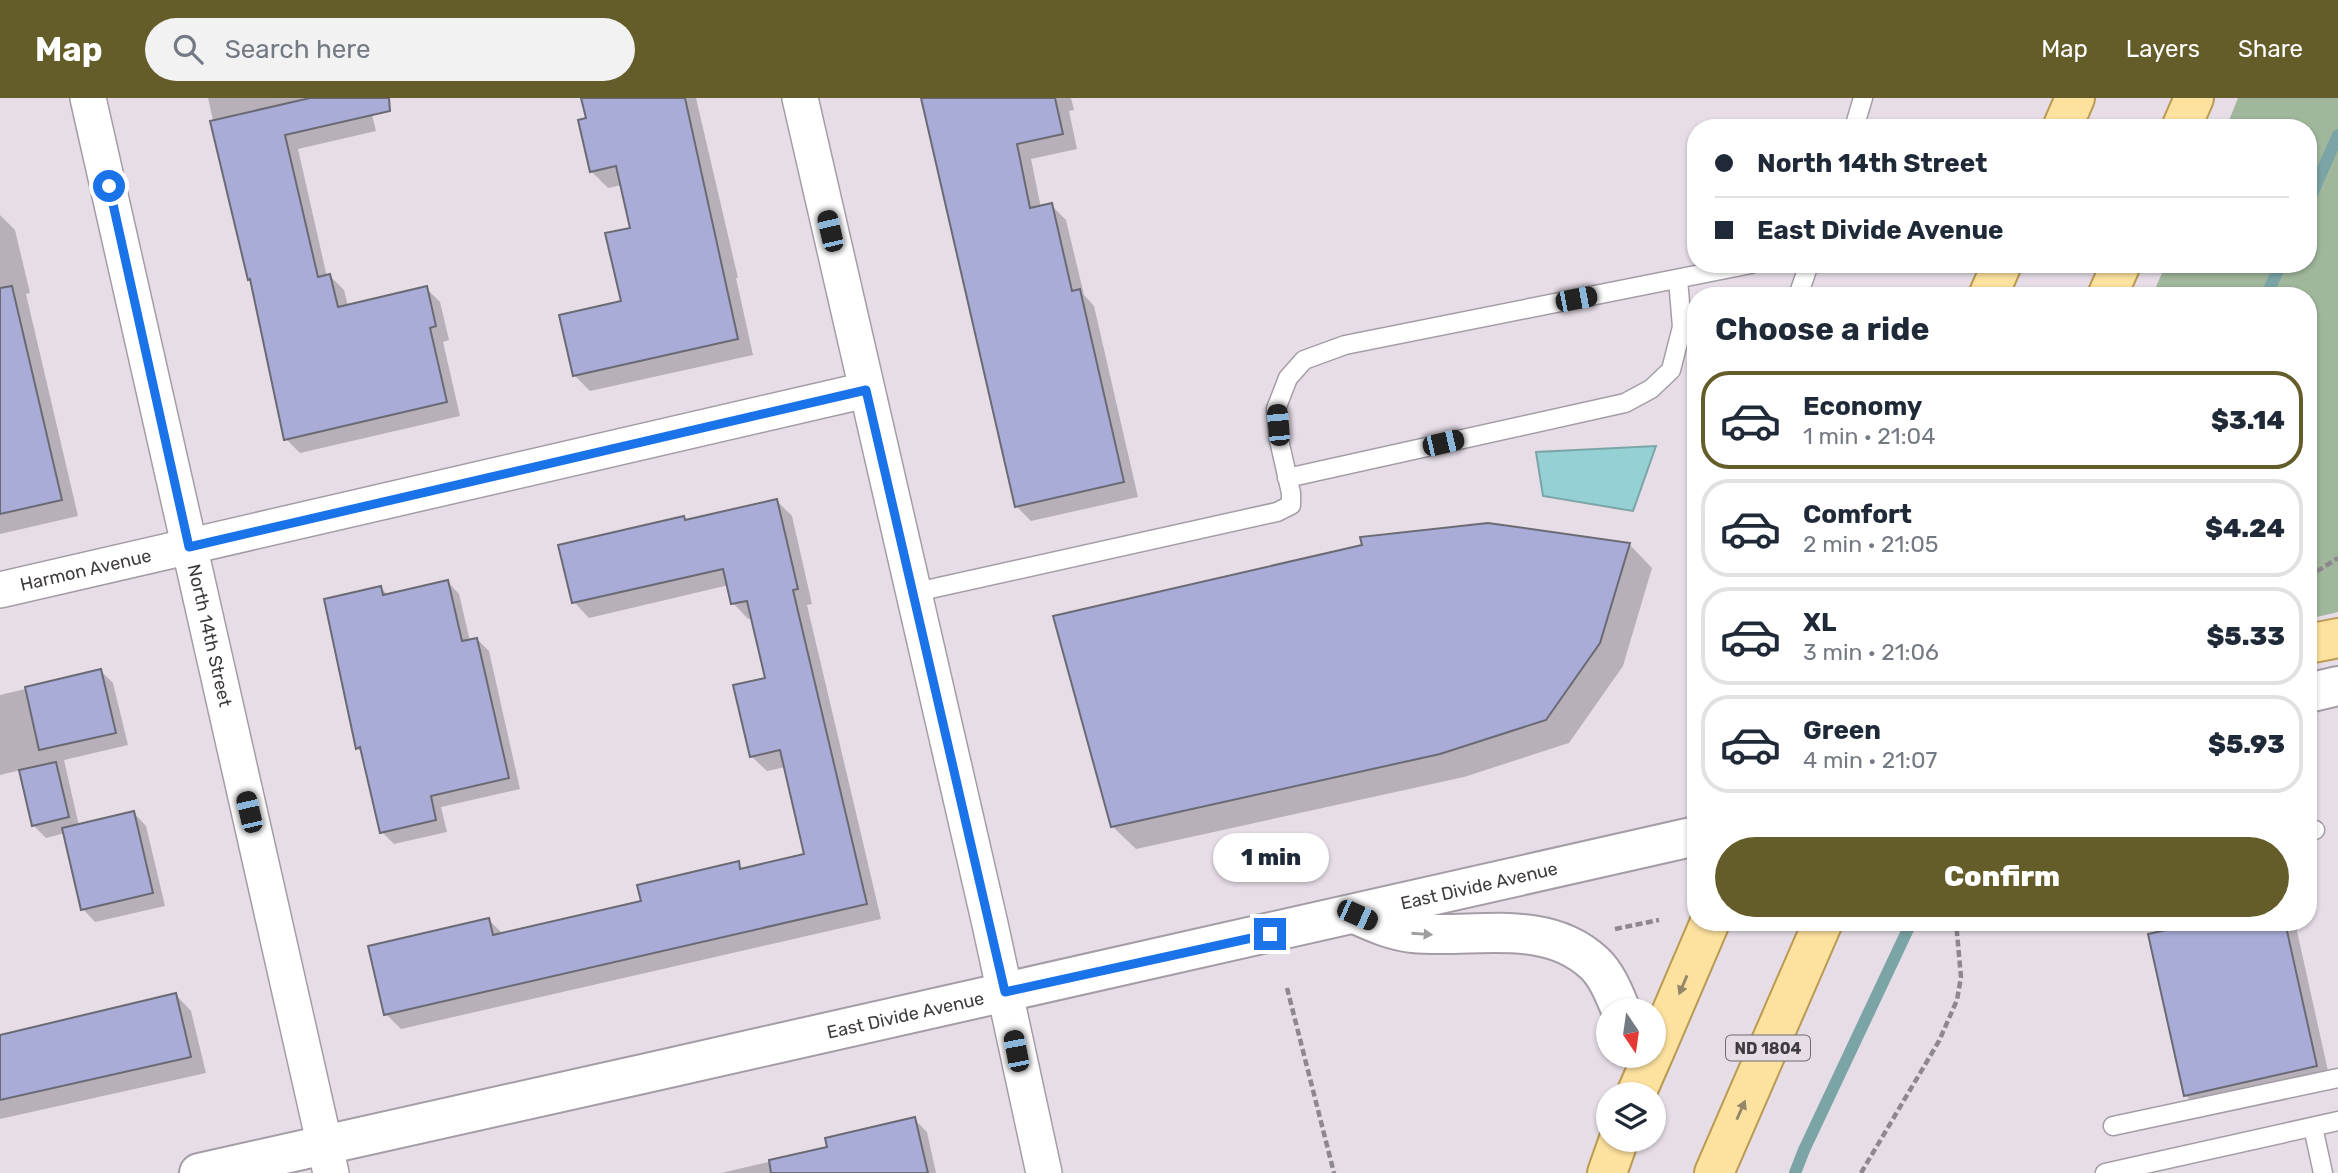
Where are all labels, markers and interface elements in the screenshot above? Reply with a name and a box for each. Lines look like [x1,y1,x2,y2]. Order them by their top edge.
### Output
search box [145,18,635,81]
text: Map [35,30,103,69]
icon: search [169,30,207,68]
text: Search here [225,34,370,65]
text: Map [2041,35,2088,63]
text: Layers [2126,35,2200,63]
text: Share [2238,35,2303,63]
text: North 14th Street [1757,148,1987,179]
route start [93,170,125,202]
car [816,208,845,254]
text: East Divide Avenue [1757,215,2004,246]
car [1554,285,1599,313]
text: Choose a ride [1715,310,1929,348]
icon: car [1719,389,1782,452]
text: Economy [1803,391,1922,422]
car [1266,403,1291,447]
text: $3.14 [2211,405,2285,436]
text: 1 min · 21:04 [1803,422,1935,450]
car [1421,428,1466,458]
icon: car [1719,497,1782,560]
text: Comfort [1803,499,1912,530]
text: $4.24 [2205,513,2285,544]
text: 2 min · 21:05 [1803,530,1938,558]
street label: Harmon Avenue [18,544,153,596]
street label: North 14th Street [183,562,236,709]
icon: car [1719,605,1782,668]
text: XL [1803,607,1836,638]
text: $5.33 [2206,621,2285,652]
text: 3 min · 21:06 [1803,638,1939,666]
icon: car [1719,713,1782,776]
text: Green [1803,715,1881,746]
text: $5.93 [2208,729,2285,760]
text: 4 min · 21:07 [1803,746,1937,774]
car [235,789,264,835]
callout: 1 min [1212,832,1328,882]
button: Confirm [1715,837,2289,917]
text: 1 min [1241,843,1301,871]
street label: East Divide Avenue [1399,857,1560,915]
car [1334,897,1381,933]
route end [1254,918,1286,950]
one-way arrow [1411,928,1433,939]
one-way arrow [1677,975,1689,995]
street label: East Divide Avenue [825,987,986,1044]
north arrow [1596,998,1666,1068]
map controls [1596,998,1666,1152]
car [1002,1028,1031,1074]
road number: ND 1804 [1726,1036,1810,1060]
button: layers [1596,1082,1666,1152]
one-way arrow [1735,1100,1747,1120]

